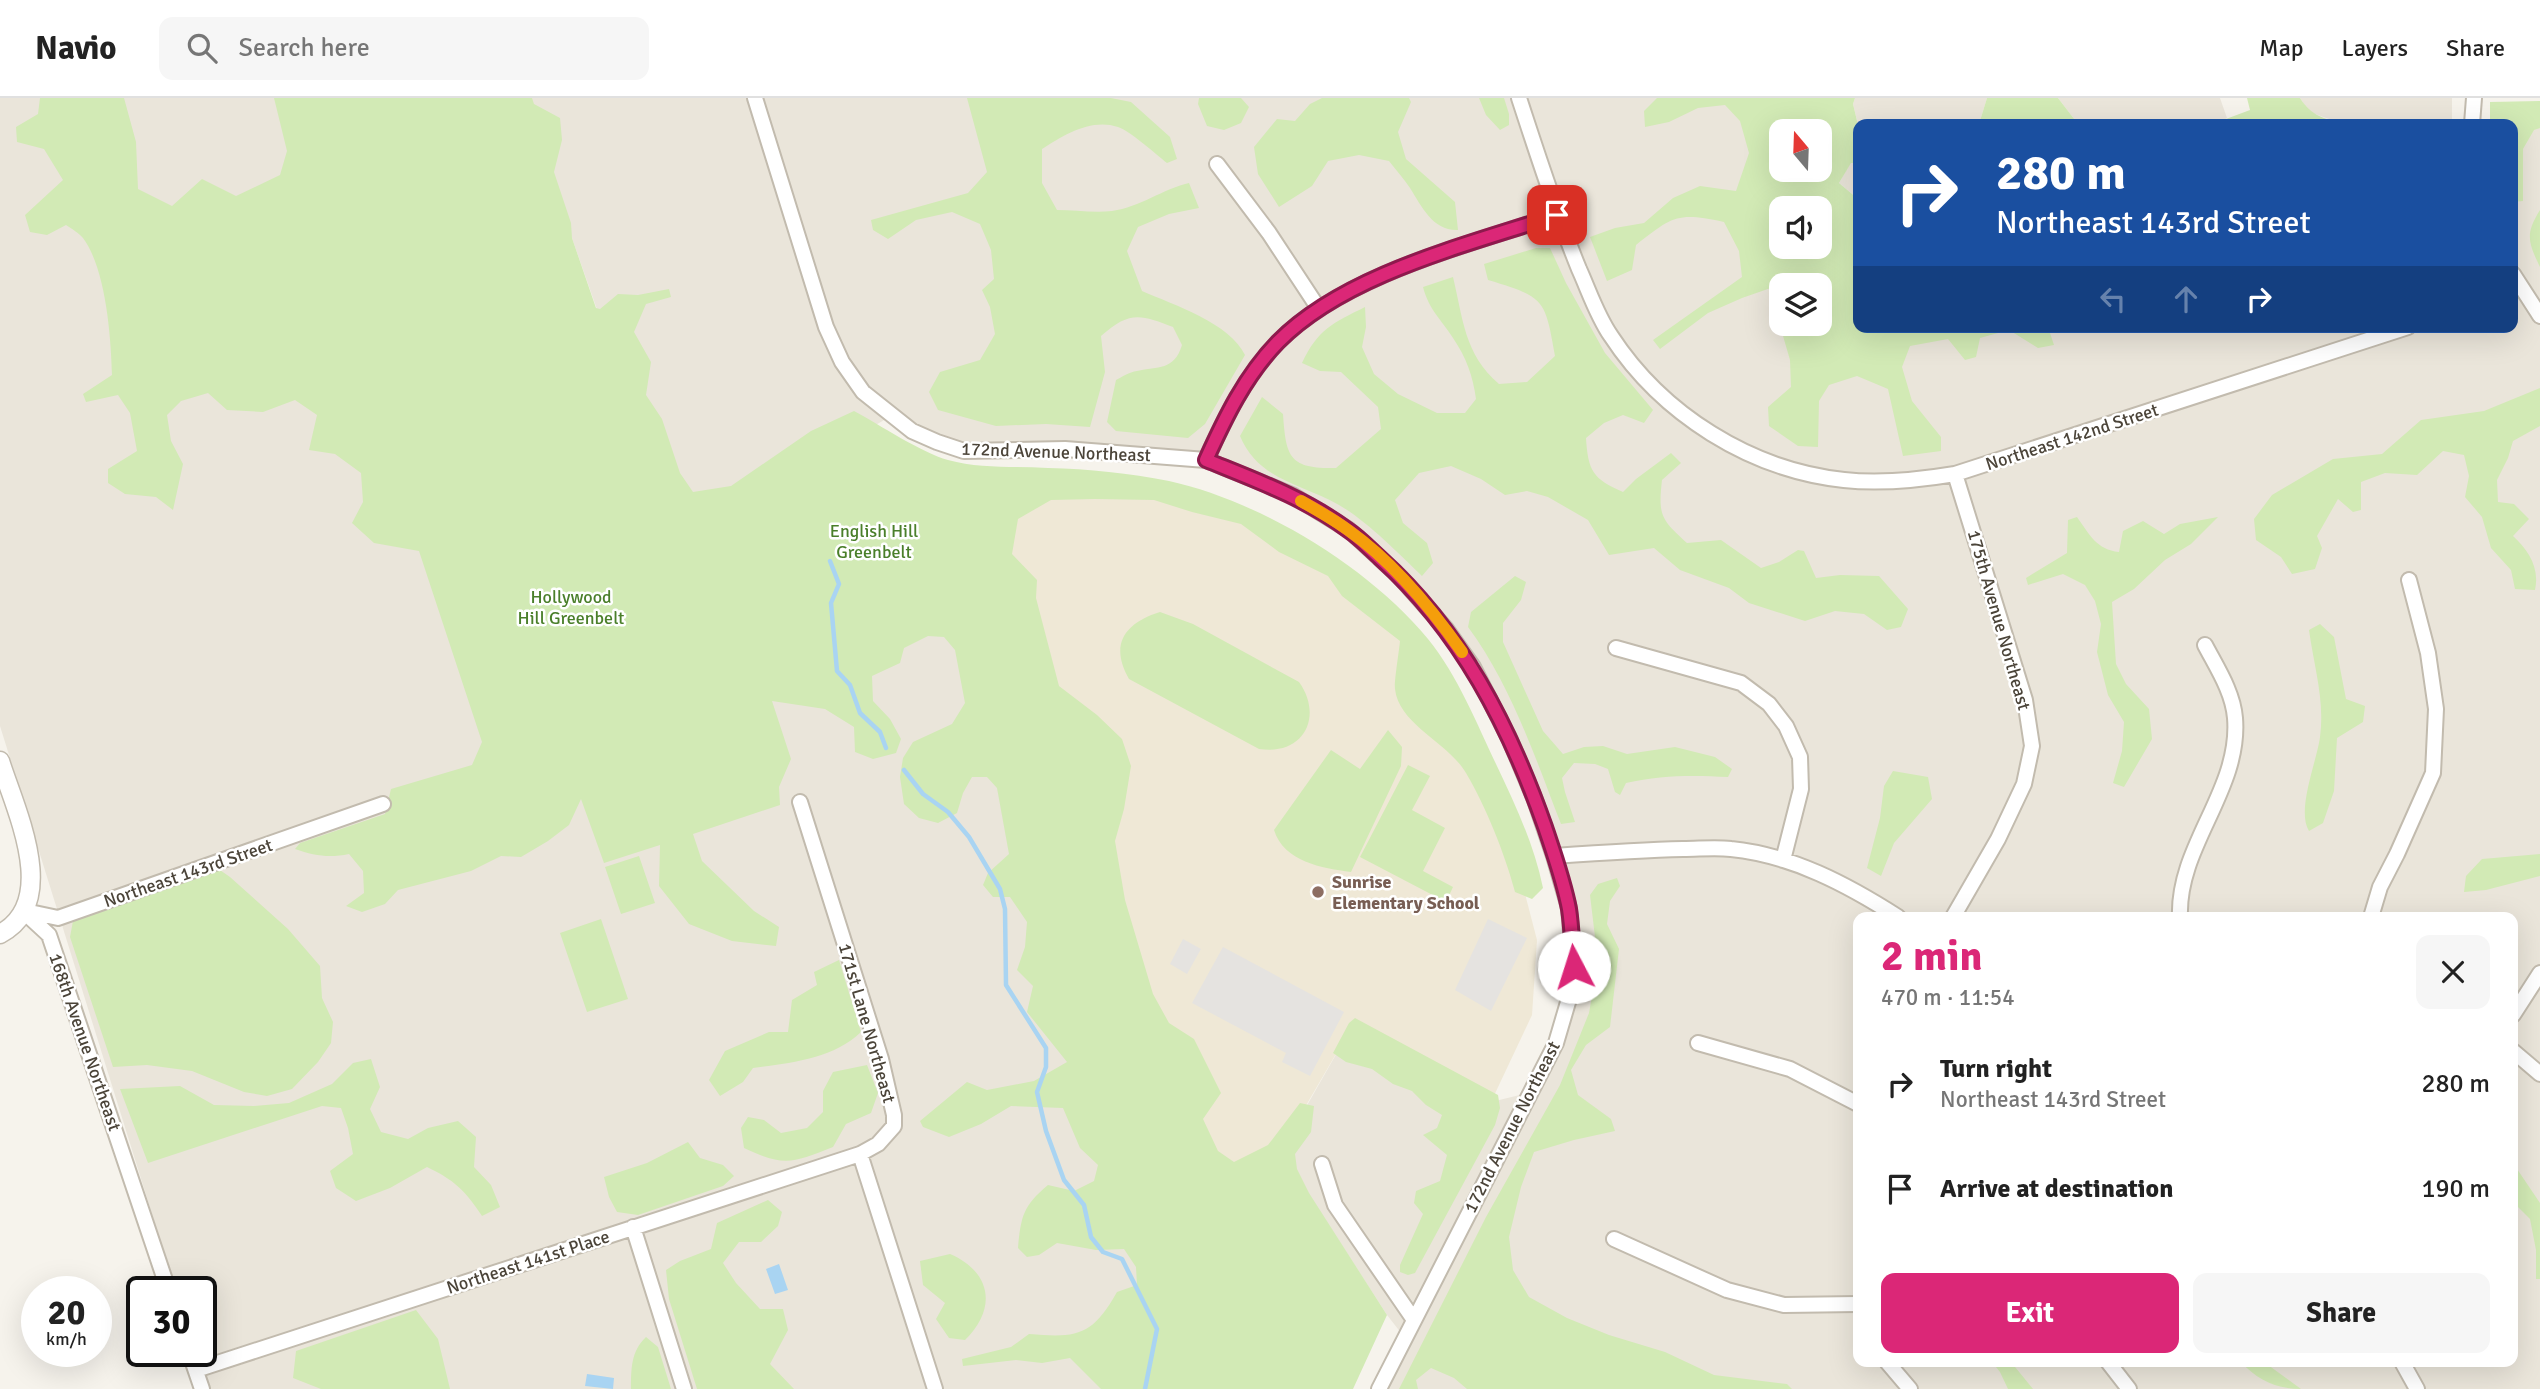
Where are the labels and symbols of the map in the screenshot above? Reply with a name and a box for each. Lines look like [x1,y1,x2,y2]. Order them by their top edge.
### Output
north arrow [1769,119,1832,182]
pin [1527,185,1587,245]
street label: Northeast 142nd Street [1983,399,2161,475]
street label: 172nd Avenue Northeast [961,438,1151,466]
park label: English Hill Greenbelt [830,520,918,563]
street label: 175th Avenue Northeast [1963,527,2035,713]
park label: Hollywood Hill Greenbelt [518,586,624,629]
street label: Northeast 143rd Street [101,834,275,912]
place label: Sunrise Elementary School [1332,871,1480,914]
marker: Sunrise Elementary School [1310,884,1326,900]
position arrow [1537,930,1611,1004]
street label: 171st Lane Northeast [834,940,900,1106]
street label: 168th Avenue Northeast [44,950,126,1134]
street label: 172nd Avenue Northeast [1459,1037,1565,1217]
street label: Northeast 141st Place [444,1225,612,1299]
speed limit sign: 30 [126,1276,217,1367]

